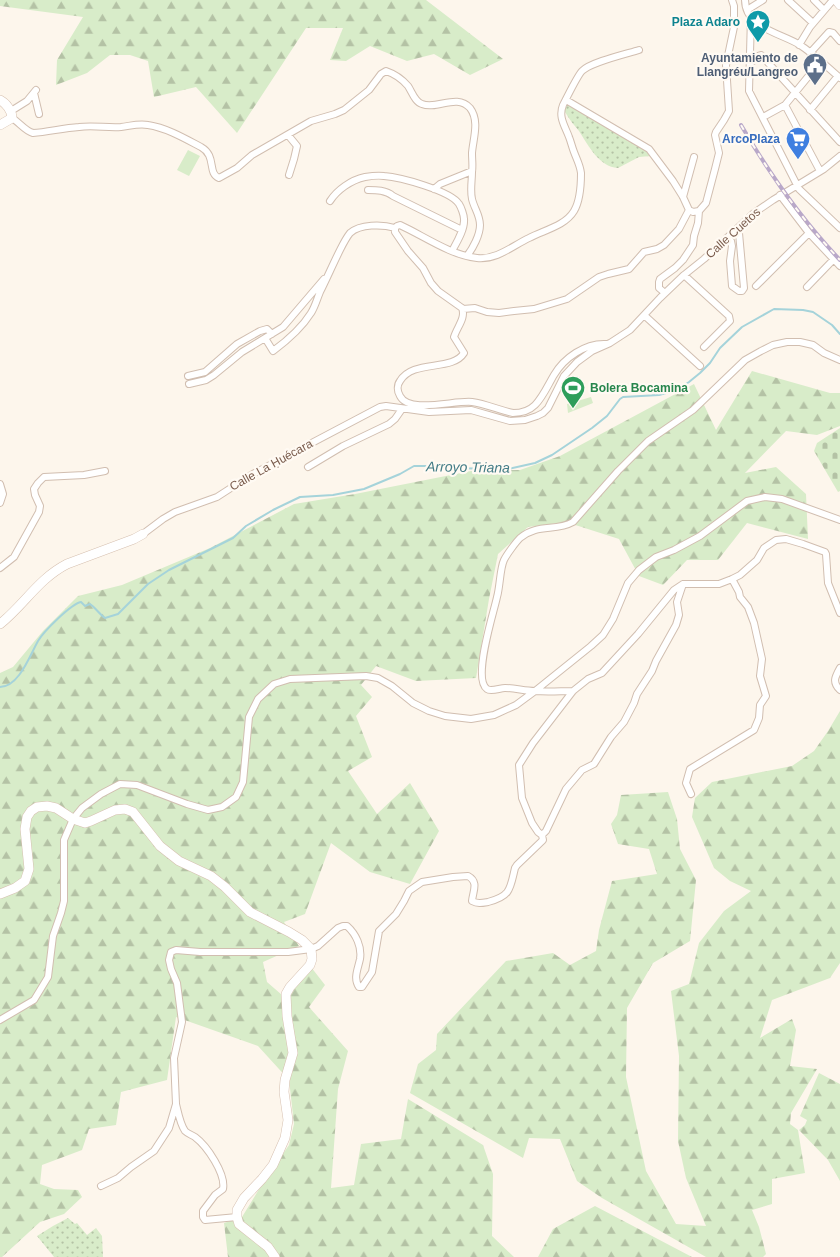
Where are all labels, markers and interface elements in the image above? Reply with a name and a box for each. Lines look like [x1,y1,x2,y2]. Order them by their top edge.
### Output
place icon: Plaza Adaro [745,9,771,43]
place label: Plaza Adaro [672,15,740,29]
place label: Ayuntamiento de Llangréu/Langreo [697,51,798,79]
public building icon: Ayuntamiento de Llangréu/Langreo [802,52,828,86]
supermarket icon: ArcoPlaza [785,126,811,160]
place label: ArcoPlaza [722,132,780,146]
street label: Calle Cuetos [703,205,763,261]
sports icon: Bolera Bocamina [560,375,586,409]
place label: Bolera Bocamina [590,381,688,395]
street label: Calle La Ḥuécara [227,436,315,494]
water label: Arroyo Triana [425,458,510,476]

